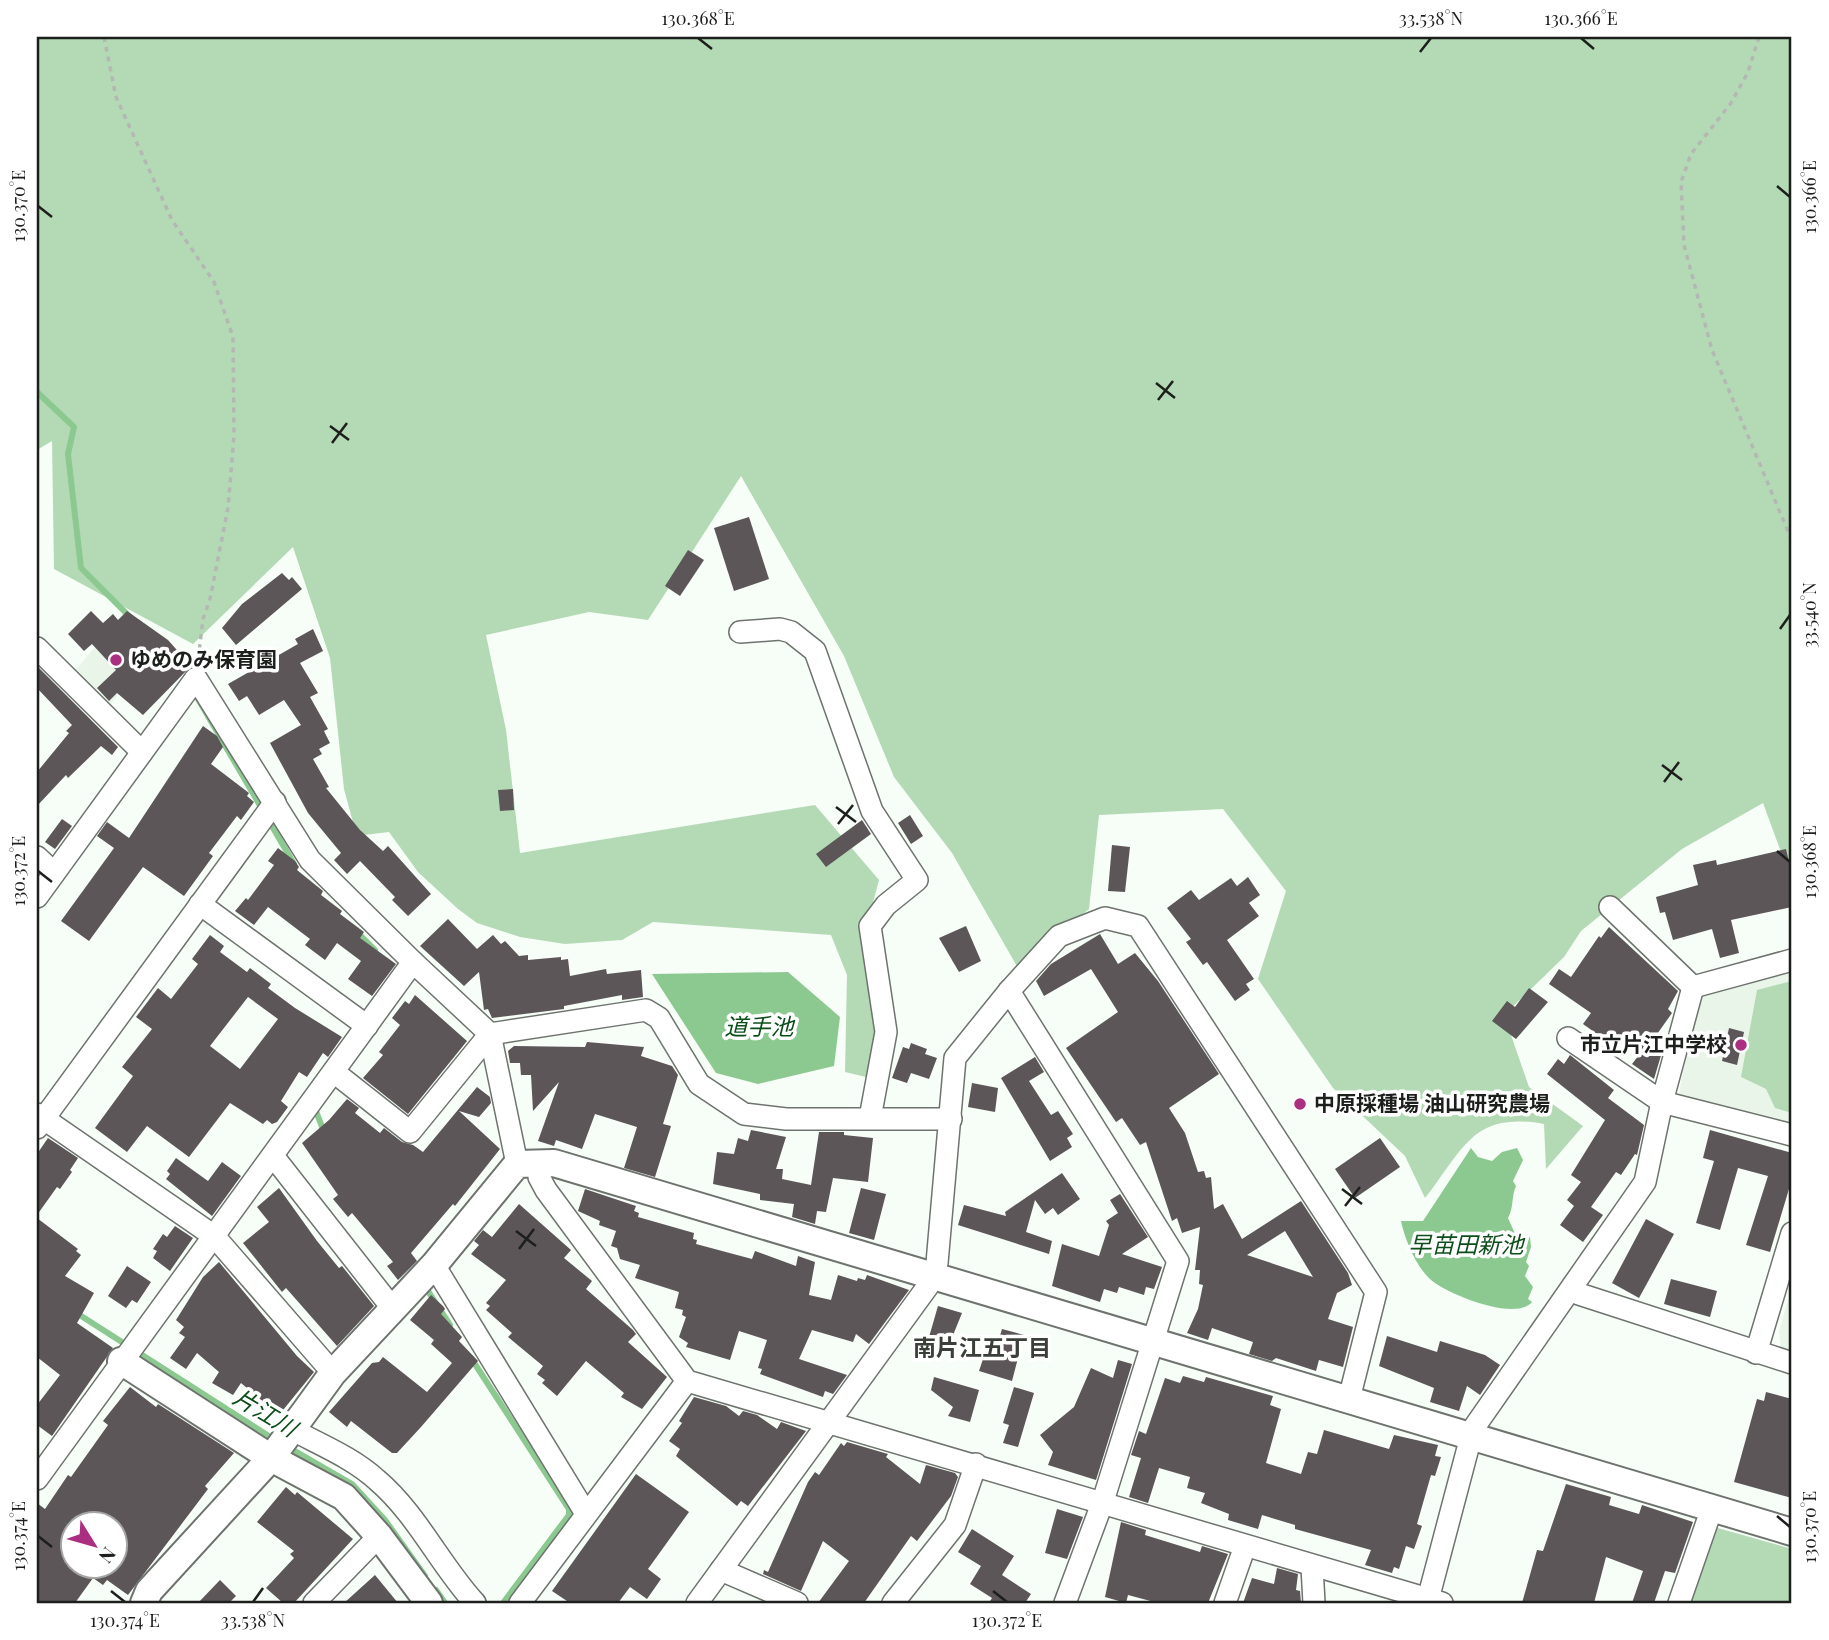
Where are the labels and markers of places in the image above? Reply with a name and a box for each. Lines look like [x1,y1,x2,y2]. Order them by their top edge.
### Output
place label: ゆめのみ保育園 [130,644,277,672]
marker: ゆめのみ保育園 [108,652,124,668]
place label: 市立片江中学校 [1580,1029,1727,1057]
marker: 市立片江中学校 [1733,1037,1749,1053]
place label: 中原採種場 油山研究農場 [1314,1088,1550,1116]
marker: 中原採種場 油山研究農場 [1292,1096,1308,1112]

